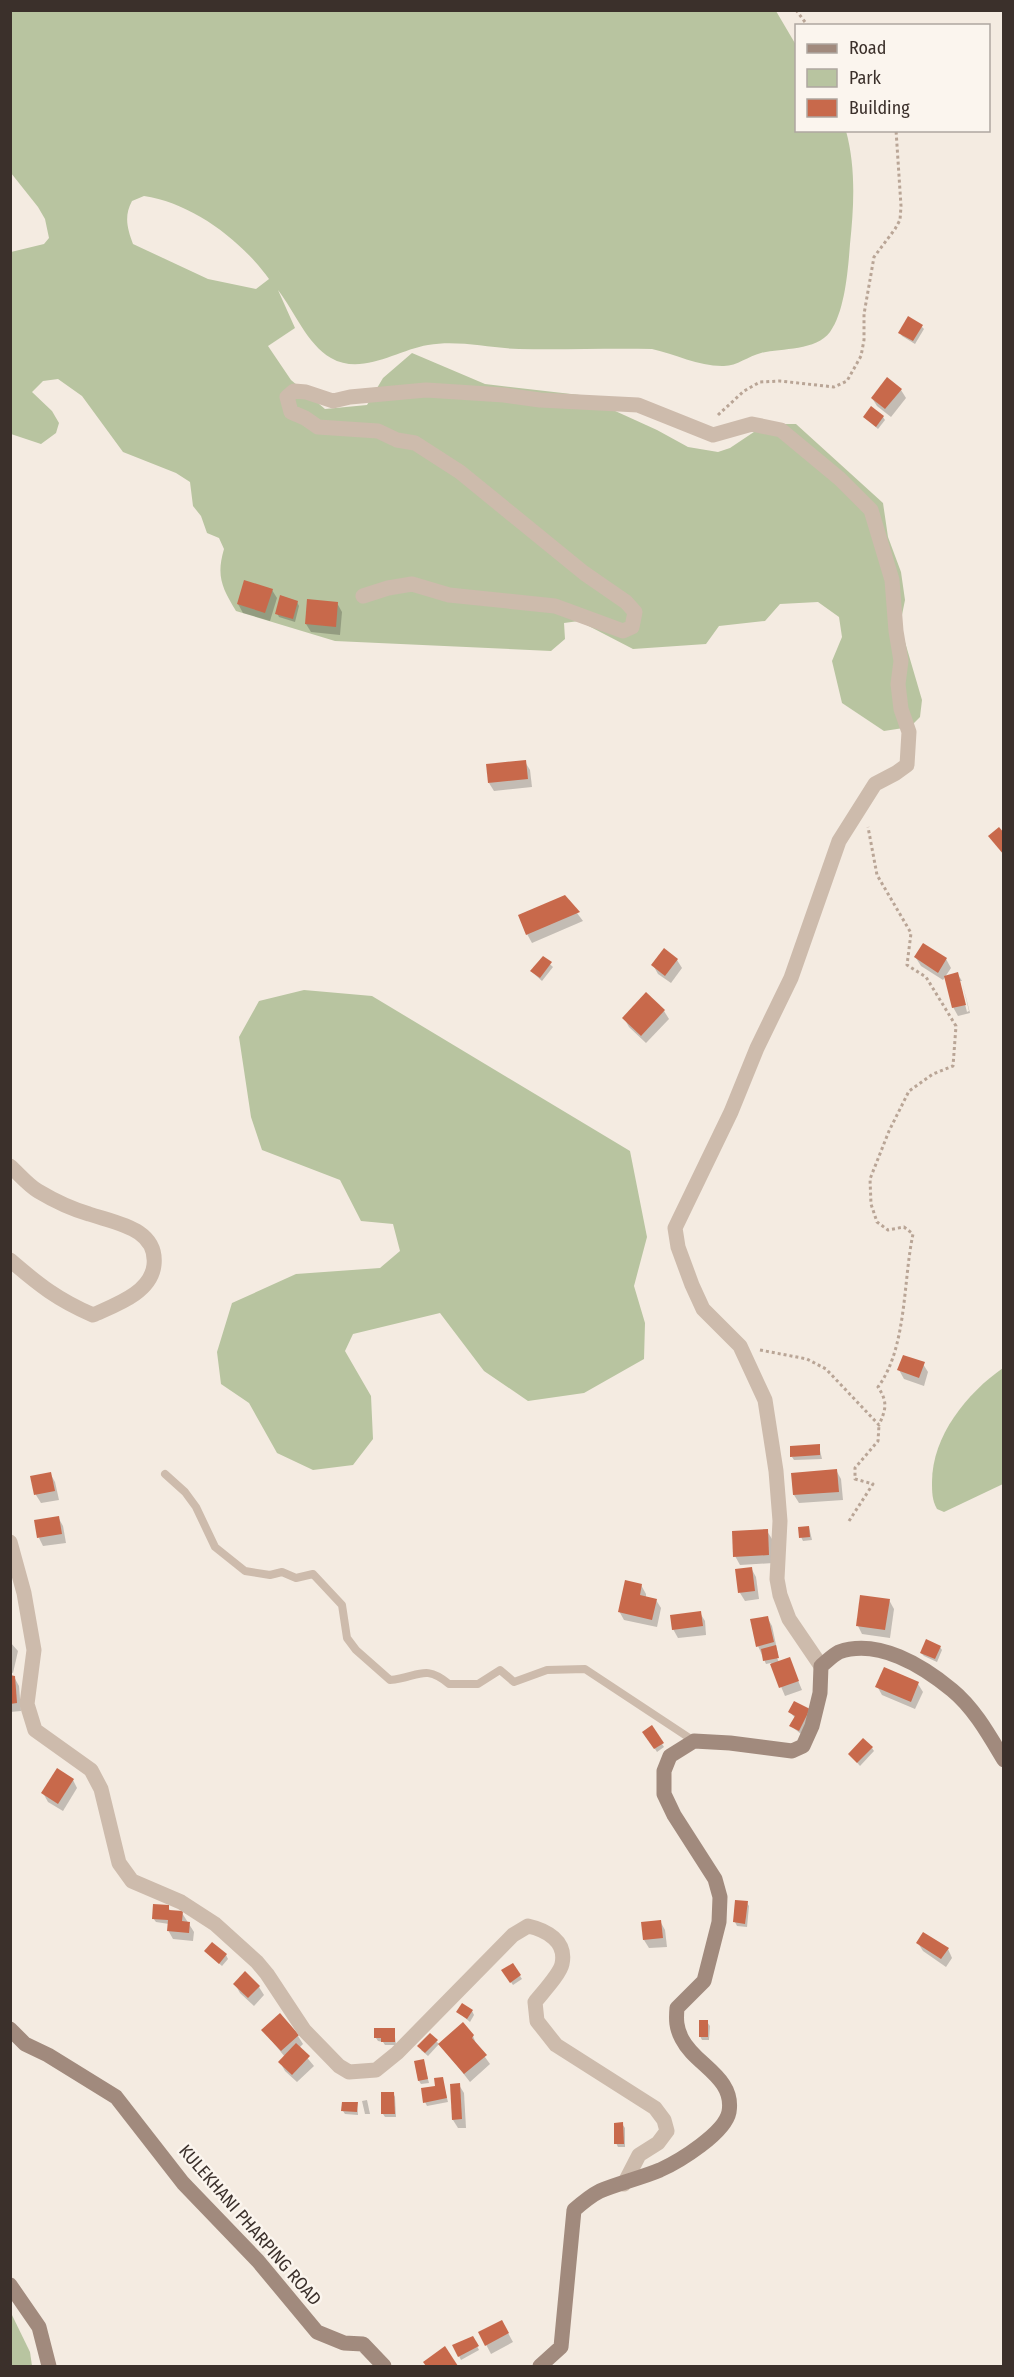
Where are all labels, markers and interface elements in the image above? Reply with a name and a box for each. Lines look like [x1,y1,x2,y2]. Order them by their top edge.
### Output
legend [795,24,990,132]
text: Road [849,37,886,59]
text: Park [849,67,882,89]
text: Building [849,97,910,119]
street label: KULEKHANI PHARPING ROAD [174,2140,326,2310]

